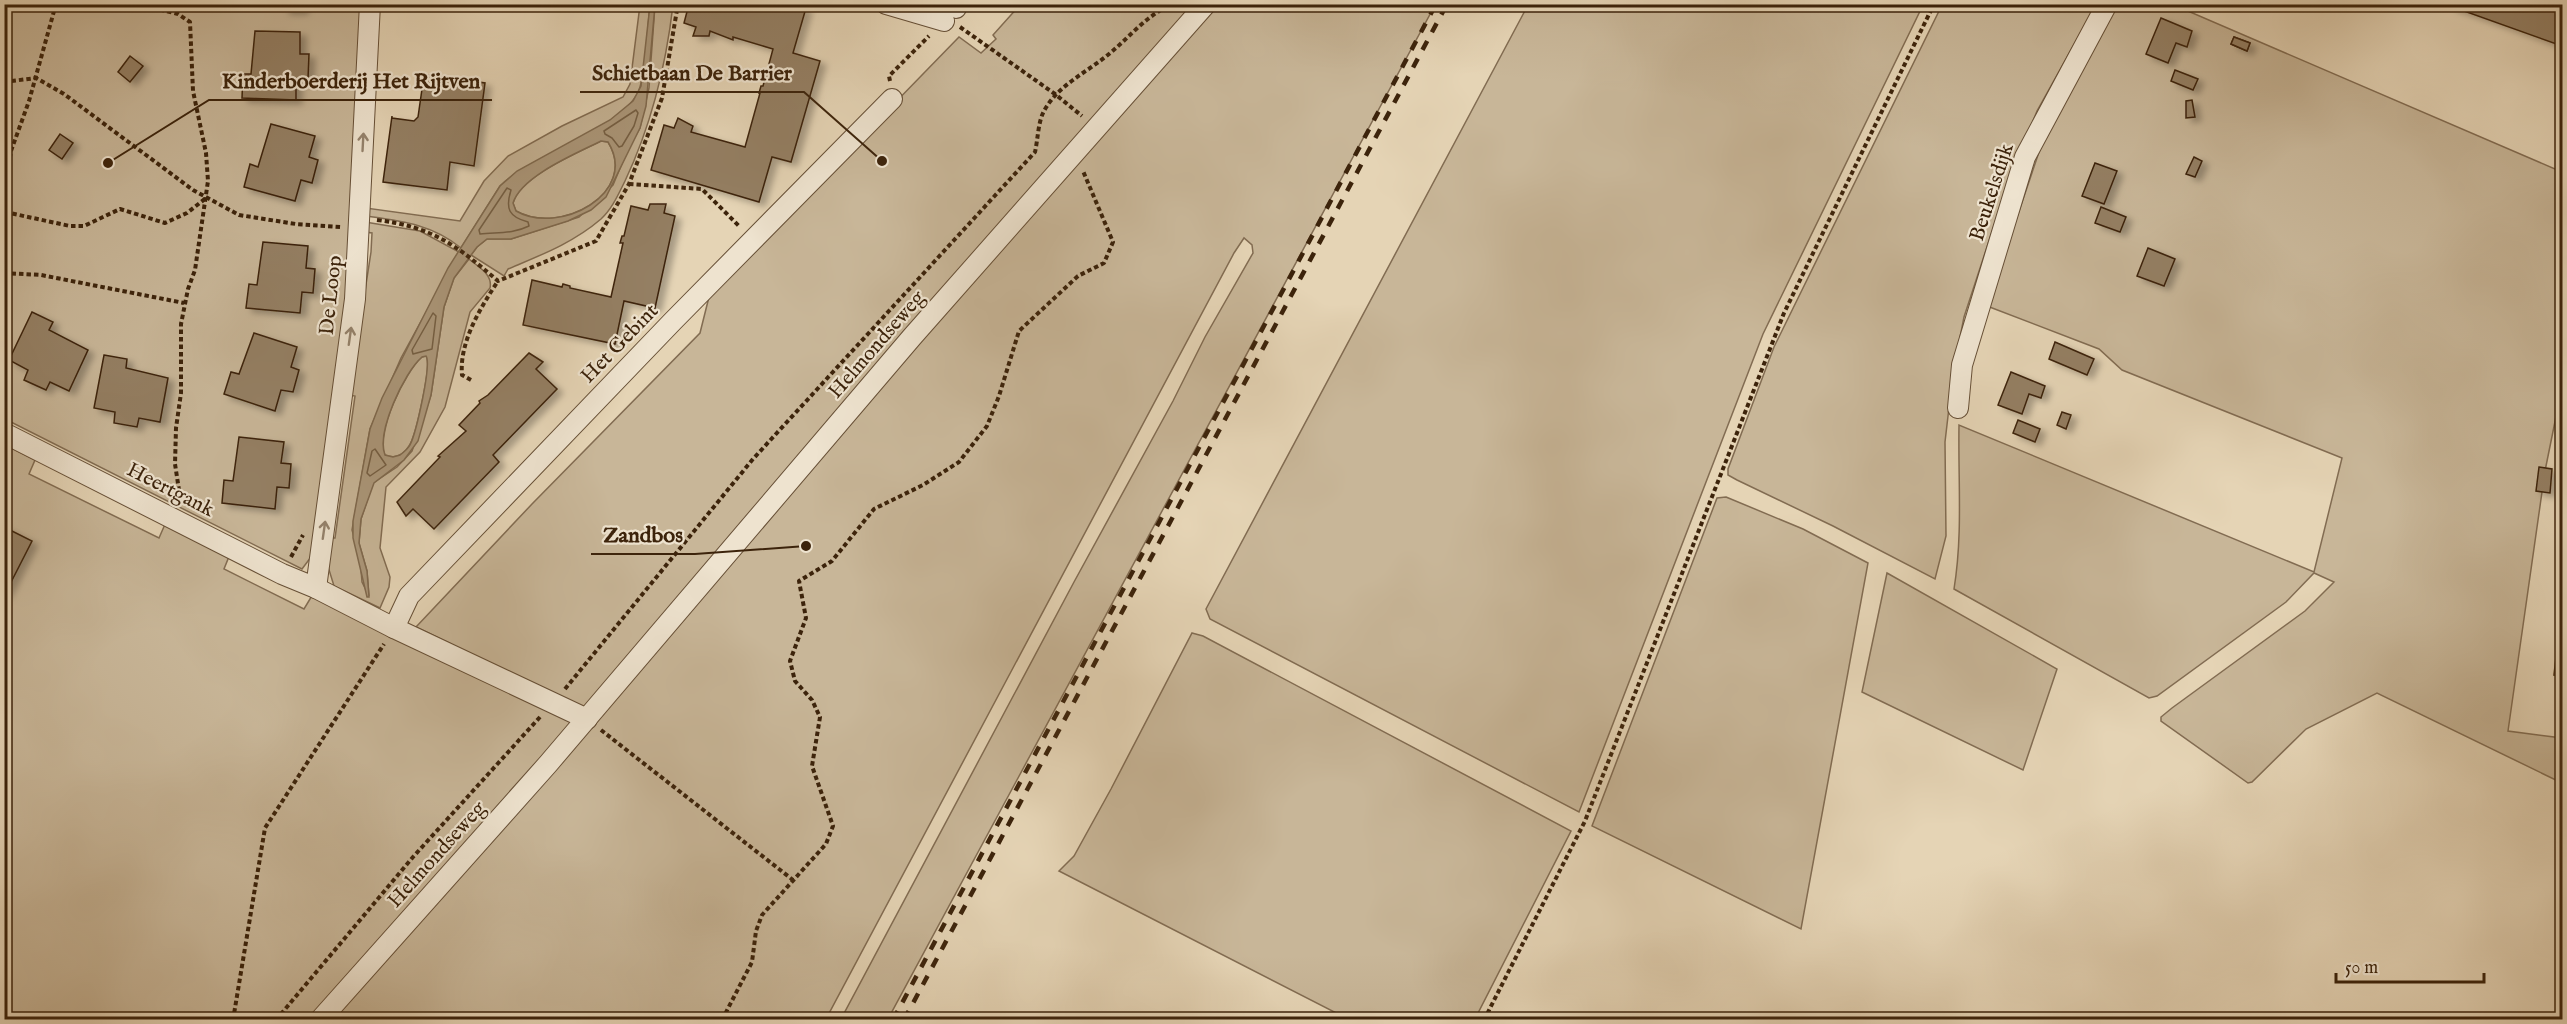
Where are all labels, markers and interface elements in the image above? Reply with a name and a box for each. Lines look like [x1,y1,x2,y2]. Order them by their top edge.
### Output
callout: Schietbaan De Barrier [580,52,804,92]
callout: Kinderboerderij Het Rijtven [209,60,492,100]
text: Schietbaan De Barrier [592,60,793,88]
text: Kinderboerderij Het Rijtven [222,68,481,96]
one-way arrow [357,133,368,153]
street label: Beukelsdijk [1964,139,2021,245]
street label: De Loop [314,254,349,336]
street label: Helmondseweg [823,285,932,405]
street label: Het Gebint [575,298,665,390]
one-way arrow [345,327,356,347]
street label: Heertgank [122,457,219,524]
callout: Zandbos [591,514,695,554]
one-way arrow [319,520,330,540]
text: Zandbos [603,522,683,550]
street label: Helmondseweg [382,795,493,914]
scale bar [2336,946,2484,984]
text: 50 m [2345,957,2378,980]

